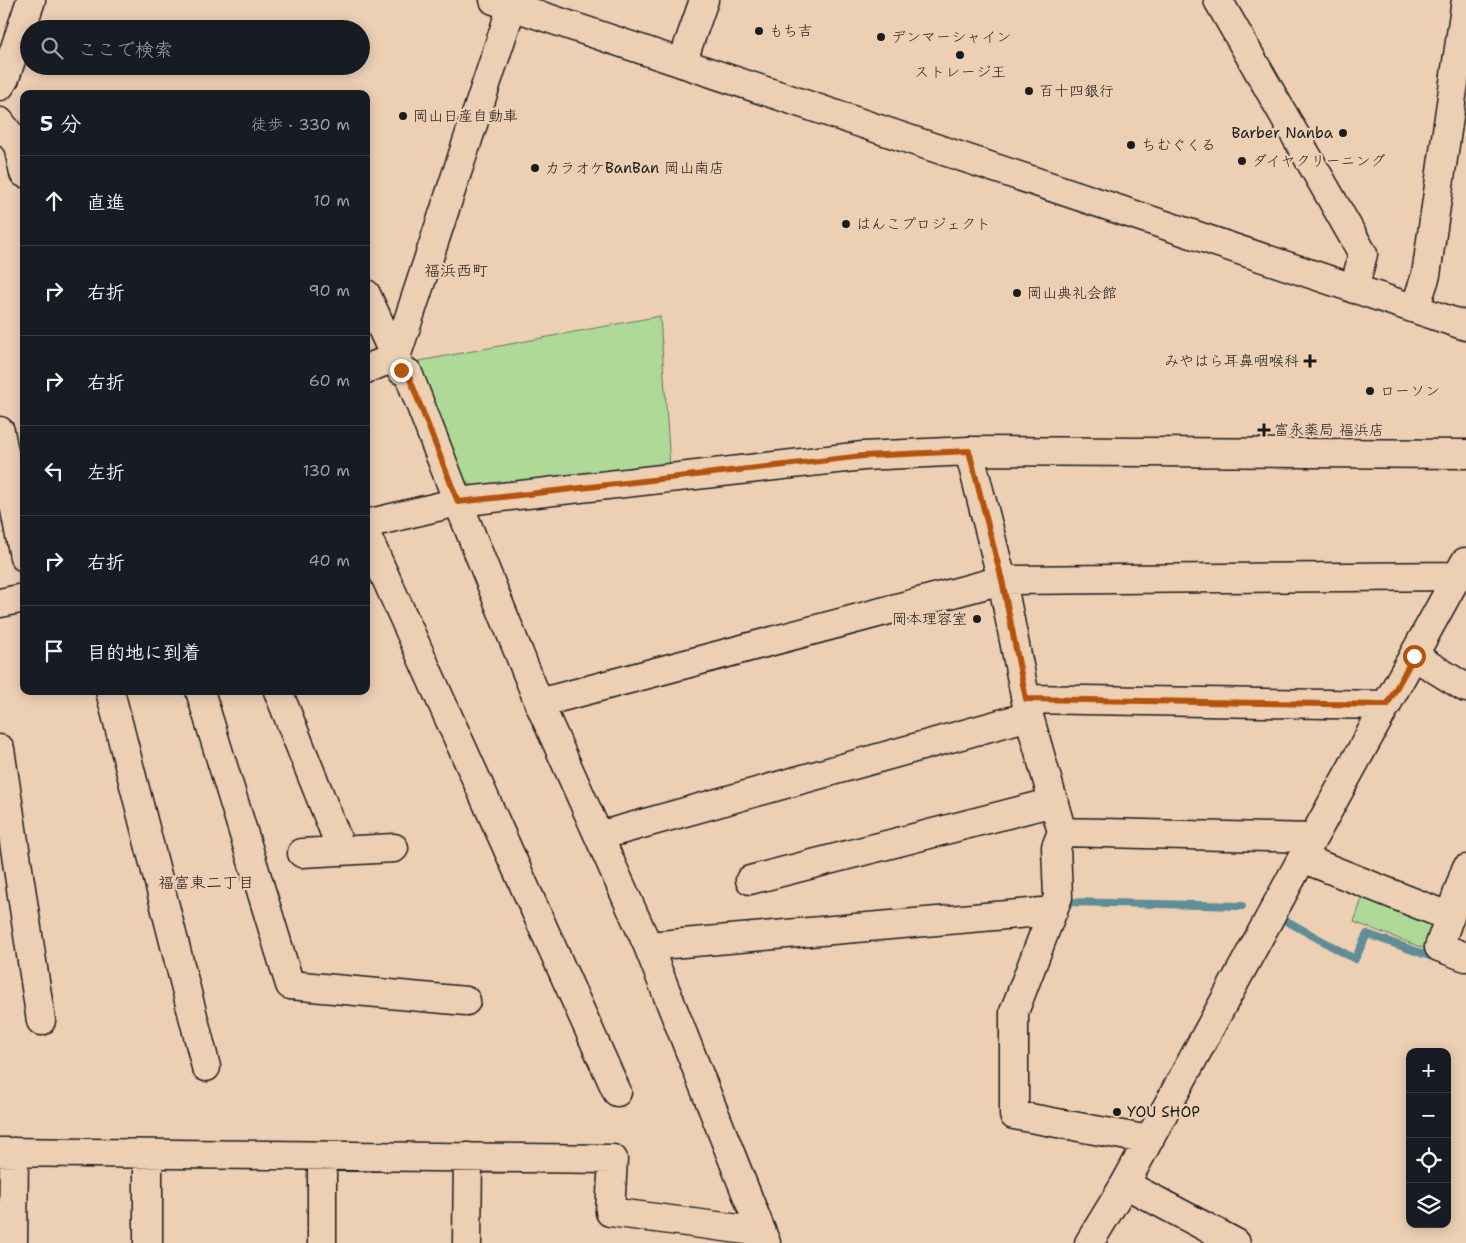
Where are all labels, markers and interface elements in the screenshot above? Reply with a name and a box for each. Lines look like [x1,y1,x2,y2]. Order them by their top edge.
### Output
search box [20,20,370,75]
place label: もち吉 [769,21,813,41]
marker: もち吉 [753,25,765,37]
place label: デンマーシャイン [891,27,1011,47]
marker: デンマーシャイン [875,31,887,43]
icon: search [38,34,66,62]
text: ここで検索 [78,37,173,62]
marker: ストレージ王 [954,49,966,61]
place label: ストレージ王 [914,62,1006,82]
place label: 百十四銀行 [1039,81,1114,101]
marker: 百十四銀行 [1023,85,1035,97]
place label: 岡山日産自動車 [413,106,518,126]
text: 5 分 [40,110,81,138]
marker: 岡山日産自動車 [397,110,409,122]
text: 徒歩 · 330 m [251,114,350,135]
place label: Barber Nanba [1232,123,1334,143]
marker: Barber Nanba [1337,127,1349,139]
place label: ちむぐくる [1141,135,1216,155]
marker: ちむぐくる [1125,139,1137,151]
place label: ダイヤクリーニング [1252,151,1386,171]
marker: ダイヤクリーニング [1236,155,1248,167]
place label: カラオケBanBan 岡山南店 [545,158,724,178]
marker: カラオケBanBan 岡山南店 [529,162,541,174]
icon: ahead [40,187,68,215]
text: 直進 [87,190,125,215]
text: 10 m [313,190,350,211]
place label: はんこプロジェクト [856,214,991,234]
marker: はんこプロジェクト [840,218,852,230]
district label: 福浜西町 [424,260,488,281]
icon: right [40,277,68,305]
text: 右折 [87,280,125,305]
text: 90 m [309,280,350,301]
place label: 岡山典礼会館 [1027,283,1117,303]
marker: 岡山典礼会館 [1011,287,1023,299]
place label: みやはら耳鼻咽喉科 [1164,351,1299,371]
marker: みやはら耳鼻咽喉科 [1303,354,1317,368]
route end [390,359,413,382]
icon: right [40,367,68,395]
text: 右折 [87,370,125,395]
text: 60 m [309,370,350,391]
place label: ローソン [1380,381,1440,401]
marker: ローソン [1364,385,1376,397]
place label: 富永薬局 福浜店 [1274,420,1384,440]
marker: 富永薬局 福浜店 [1258,424,1270,436]
icon: left [40,457,68,485]
text: 左折 [87,460,125,485]
text: 130 m [303,460,350,481]
icon: right [40,547,68,575]
text: 右折 [87,550,125,575]
text: 40 m [308,550,350,571]
place label: 岡本理容室 [892,609,967,629]
marker: 岡本理容室 [971,613,983,625]
icon: arrive [40,637,68,665]
text: 目的地に到着 [87,640,201,665]
route start [1403,645,1426,668]
district label: 福富東二丁目 [158,872,254,893]
map controls [1406,1048,1451,1228]
button: + [1406,1048,1451,1093]
button: − [1406,1093,1451,1138]
place label: YOU SHOP [1127,1102,1200,1122]
marker: YOU SHOP [1111,1106,1123,1118]
button: locate [1406,1138,1451,1183]
button: layers [1406,1183,1451,1228]

